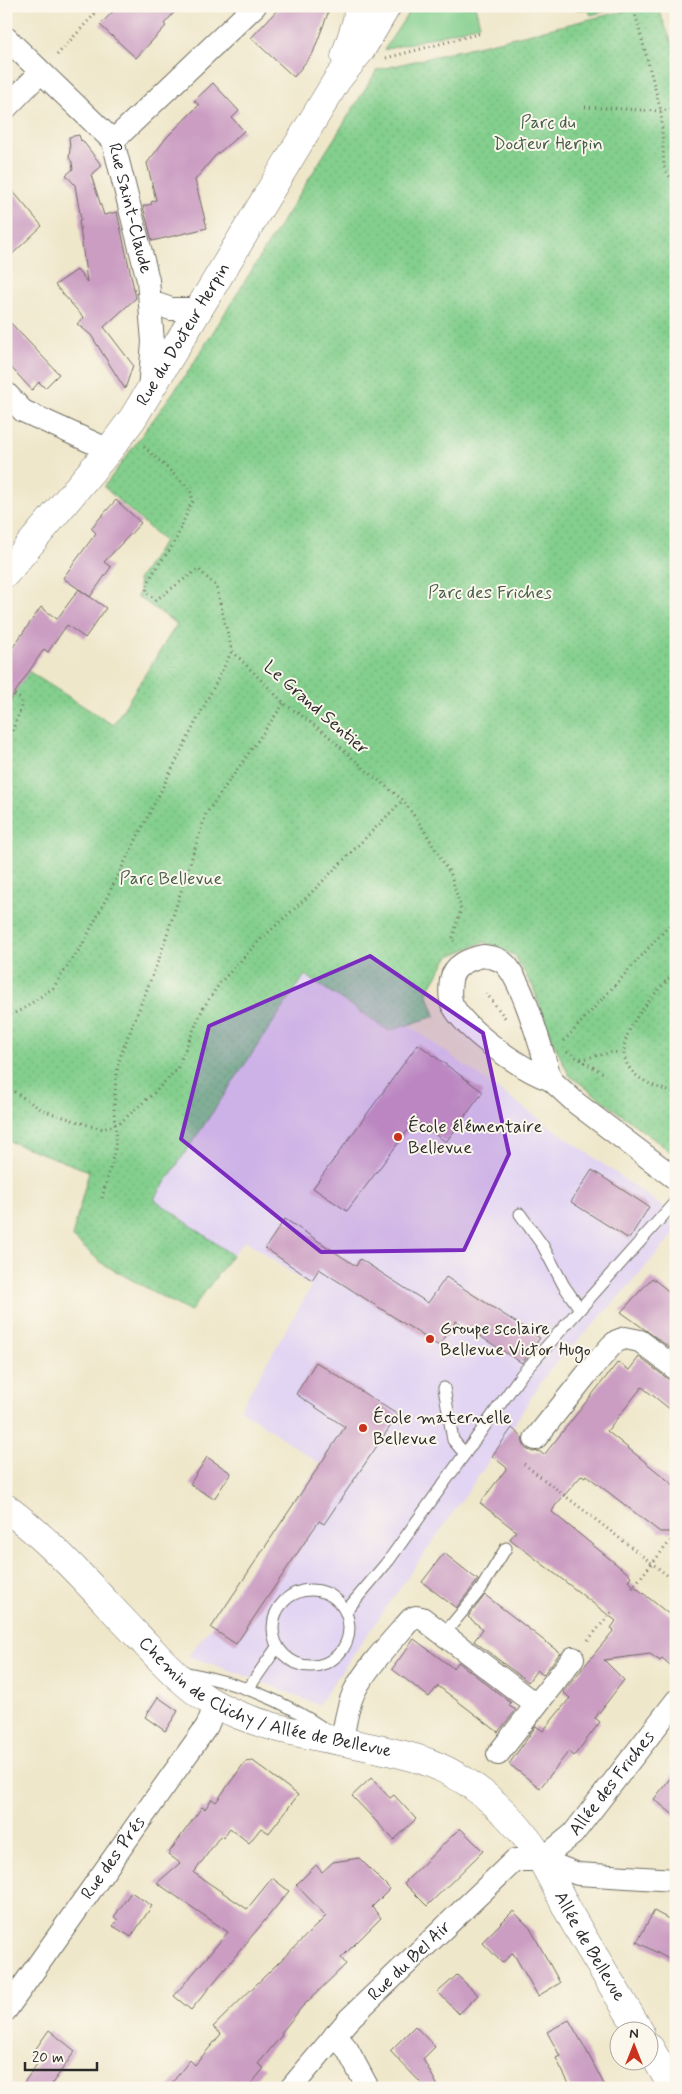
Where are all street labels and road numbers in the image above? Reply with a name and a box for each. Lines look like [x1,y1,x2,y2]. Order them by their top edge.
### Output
street label: Rue Saint-Claude [102,141,158,276]
street label: Rue du Docteur Herpin [131,258,236,411]
street label: Le Grand Sentier [258,656,374,761]
street label: Chemin de Clichy / Allée de Bellevue [133,1632,394,1763]
street label: Allée des Friches [564,1726,660,1841]
street label: Rue des Prés [76,1812,151,1905]
street label: Allée de Bellevue [548,1887,631,2006]
street label: Rue du Bel Air [363,1915,457,2007]

